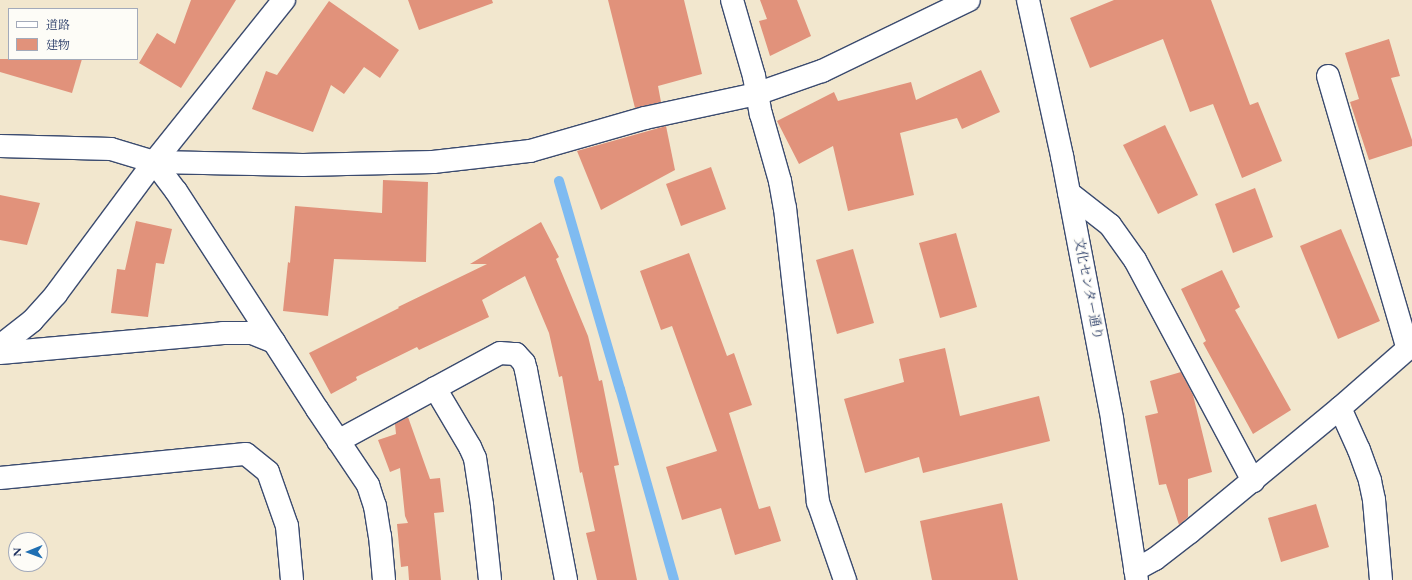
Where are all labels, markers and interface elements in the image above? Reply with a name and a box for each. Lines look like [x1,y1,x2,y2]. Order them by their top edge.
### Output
legend [8,8,138,60]
text: 道路 [46,17,70,33]
text: 建物 [46,37,70,53]
street label: 文化センター通り [1070,236,1106,342]
north arrow [8,532,48,572]
text: N [10,548,24,557]

